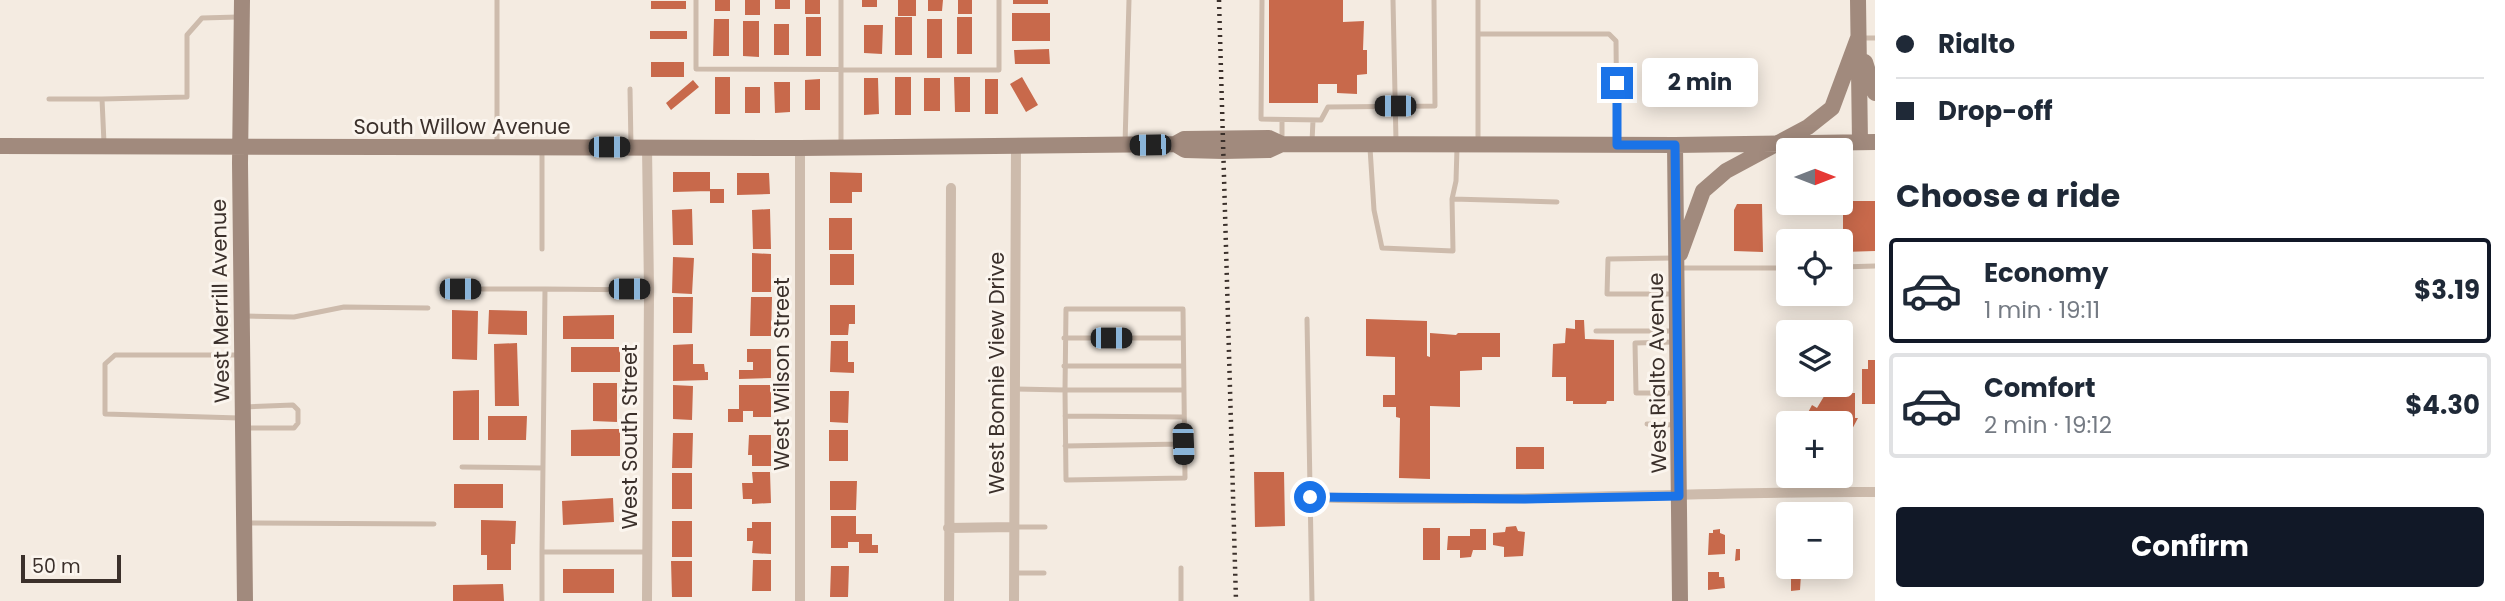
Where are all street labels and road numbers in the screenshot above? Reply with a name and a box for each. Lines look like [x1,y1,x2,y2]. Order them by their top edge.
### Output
street label: South Willow Avenue [353,112,571,141]
street label: West Merrill Avenue [204,199,236,403]
street label: West Bonnie View Drive [982,252,1011,494]
street label: West Rialto Avenue [1641,272,1673,474]
street label: West Wilson Street [767,277,796,471]
street label: West South Street [615,344,644,530]

